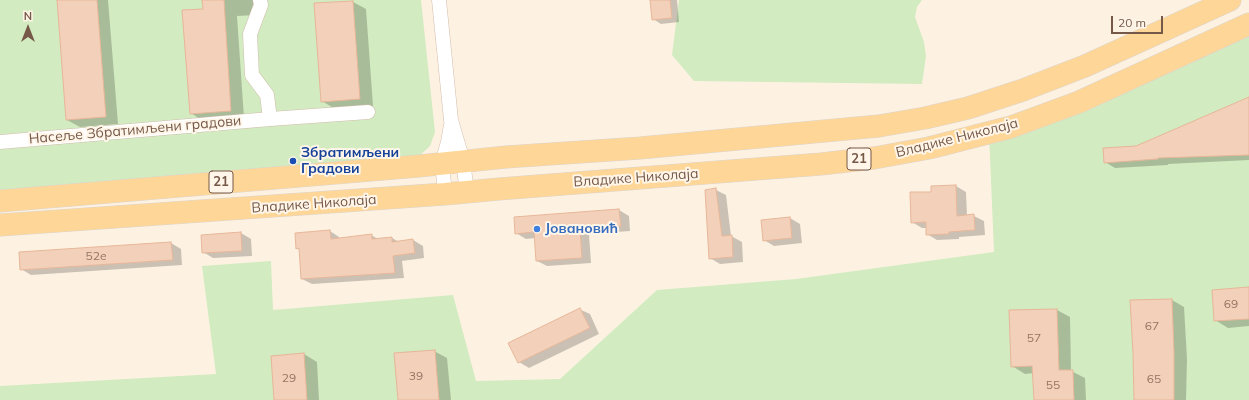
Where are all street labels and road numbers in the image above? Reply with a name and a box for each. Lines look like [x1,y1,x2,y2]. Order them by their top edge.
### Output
street label: Насеље Збратимљени градови [28,112,242,148]
street label: Владике Николаја [894,115,1020,161]
road number: 21 [847,148,871,170]
street label: Владике Николаја [573,165,699,191]
road number: 21 [209,171,233,193]
street label: Владике Николаја [251,191,377,217]

